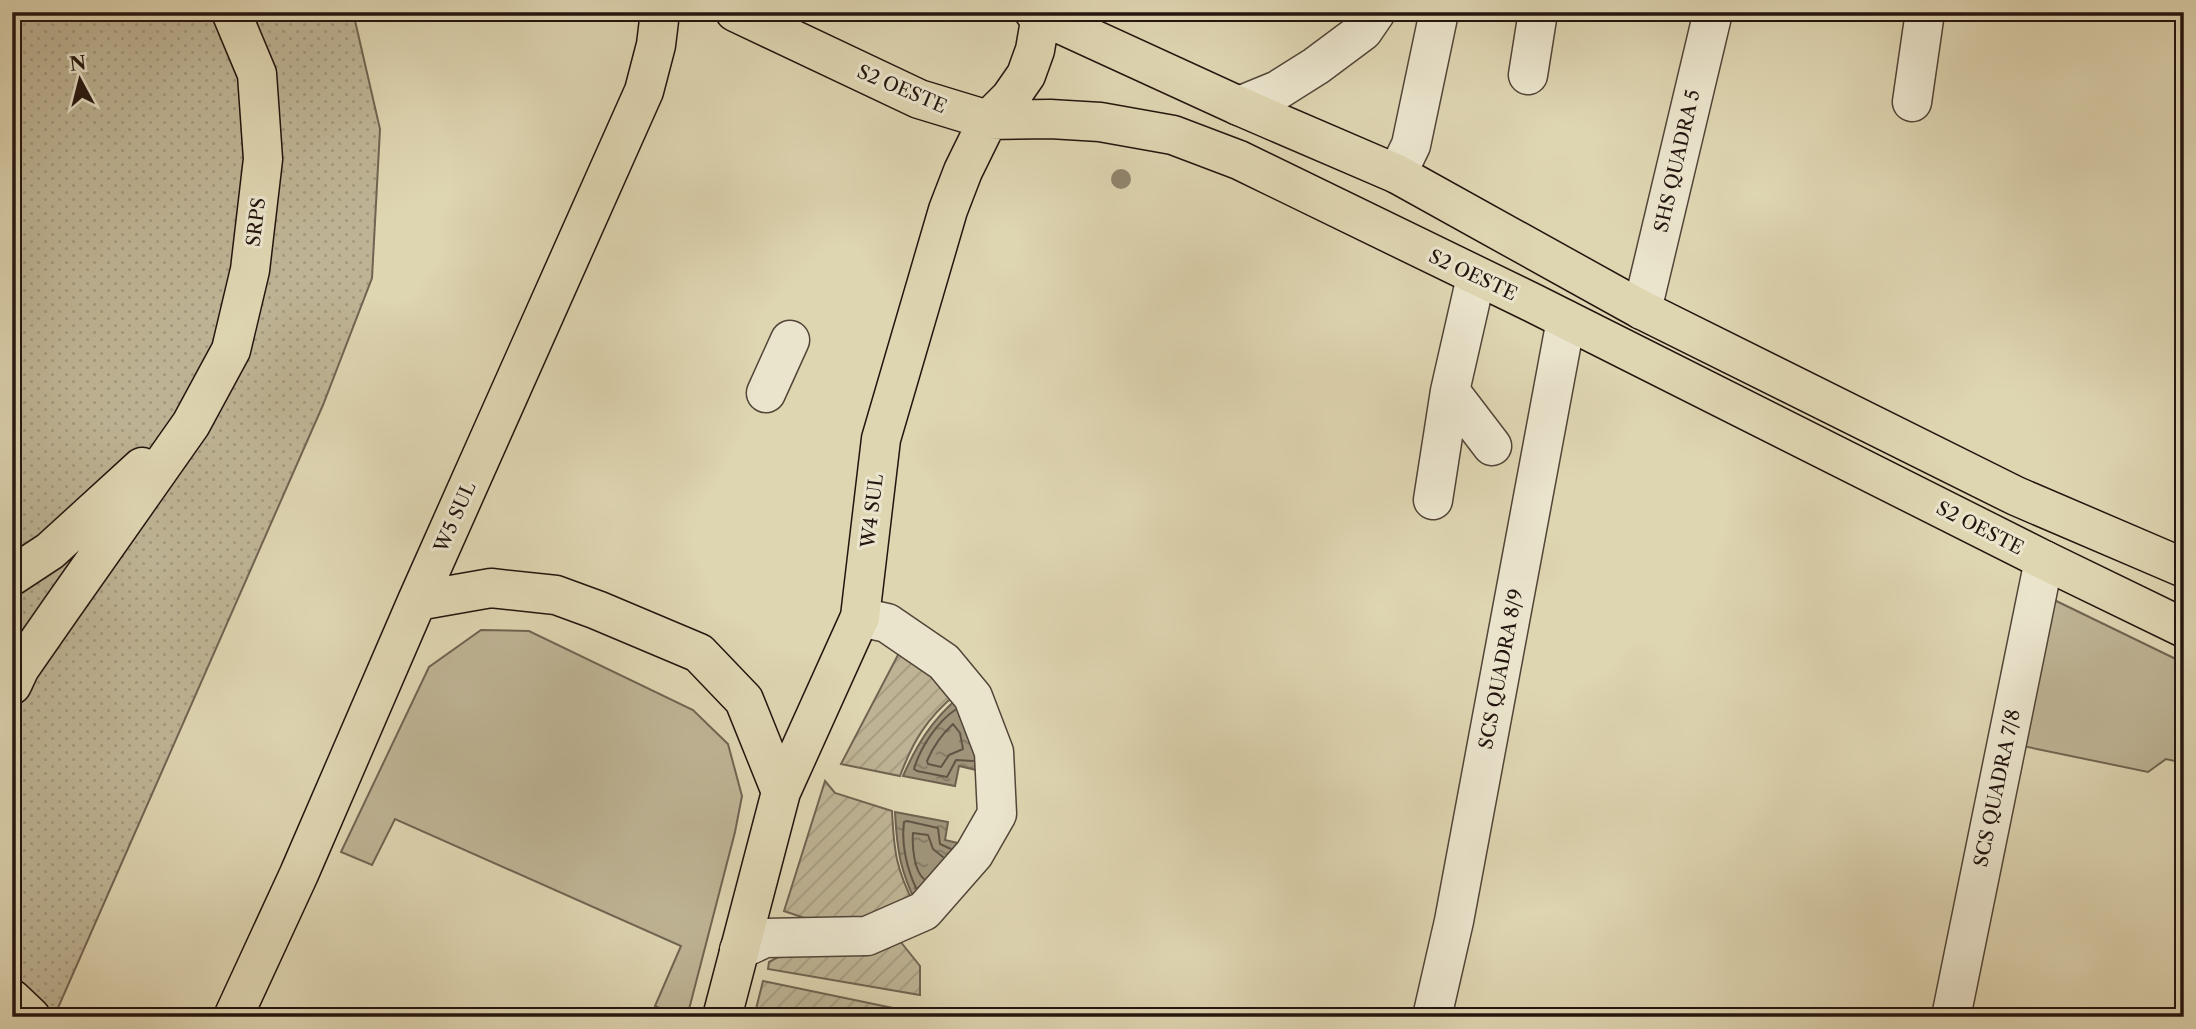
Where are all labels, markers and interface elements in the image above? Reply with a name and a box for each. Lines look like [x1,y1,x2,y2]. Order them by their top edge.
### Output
north arrow [46,46,116,116]
text: N [68,51,88,76]
street label: S2 OESTE [854,60,950,118]
street label: SHS QUADRA 5 [1649,87,1705,235]
street label: SRPS [242,196,270,248]
street label: S2 OESTE [1425,245,1521,305]
street label: W4 SUL [856,472,888,550]
street label: W5 SUL [429,478,481,557]
street label: S2 OESTE [1933,496,2027,560]
street label: SCS QUADRA 8/9 [1474,587,1528,751]
street label: SCS QUADRA 7/8 [1969,707,2025,869]

